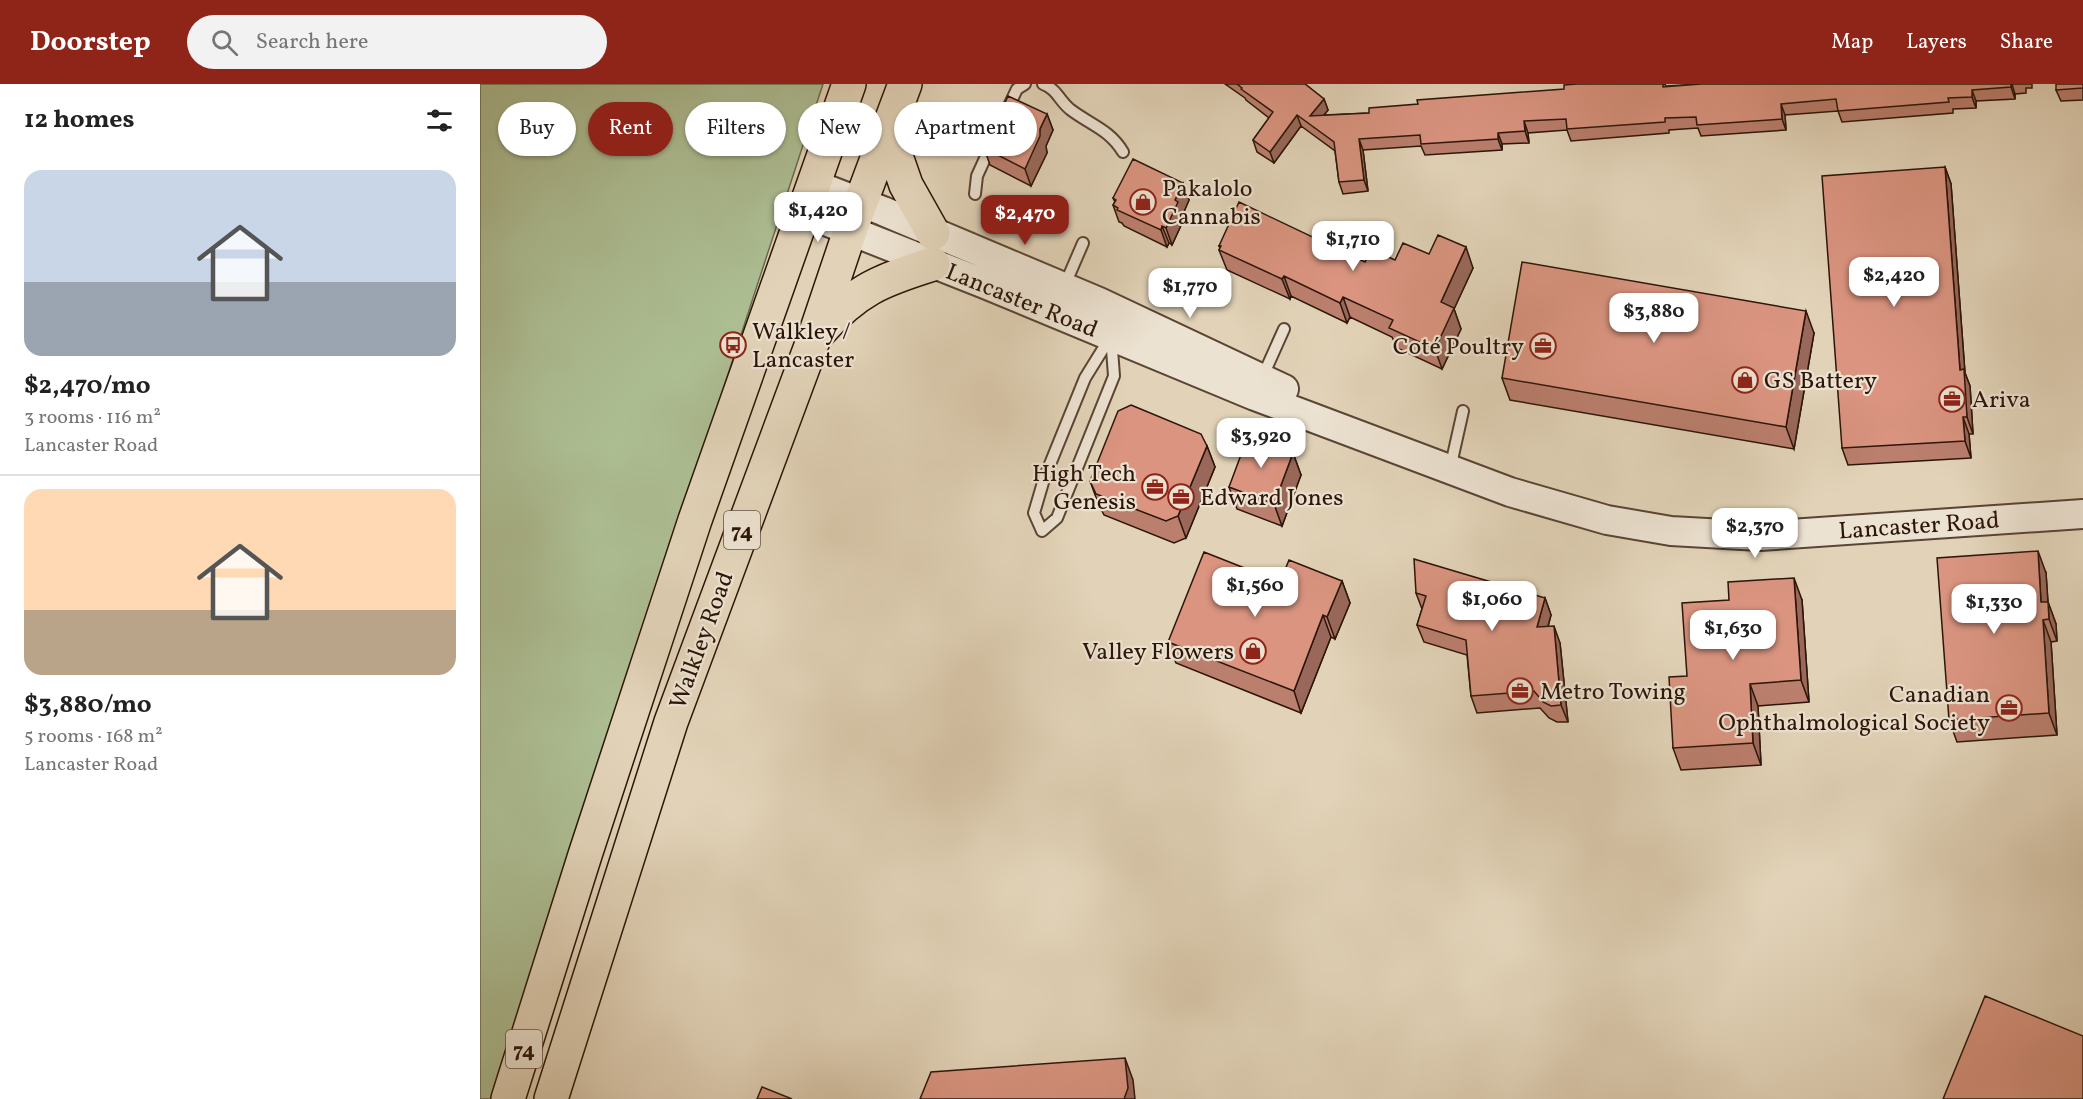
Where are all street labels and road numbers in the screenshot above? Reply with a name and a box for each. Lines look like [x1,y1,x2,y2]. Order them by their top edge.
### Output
street label: Lancaster Road [940,256,1102,348]
street label: Lancaster Road [1838,504,2001,550]
road number: 74 [724,511,760,549]
street label: Walkley Road [662,567,744,714]
road number: 74 [506,1030,542,1068]

